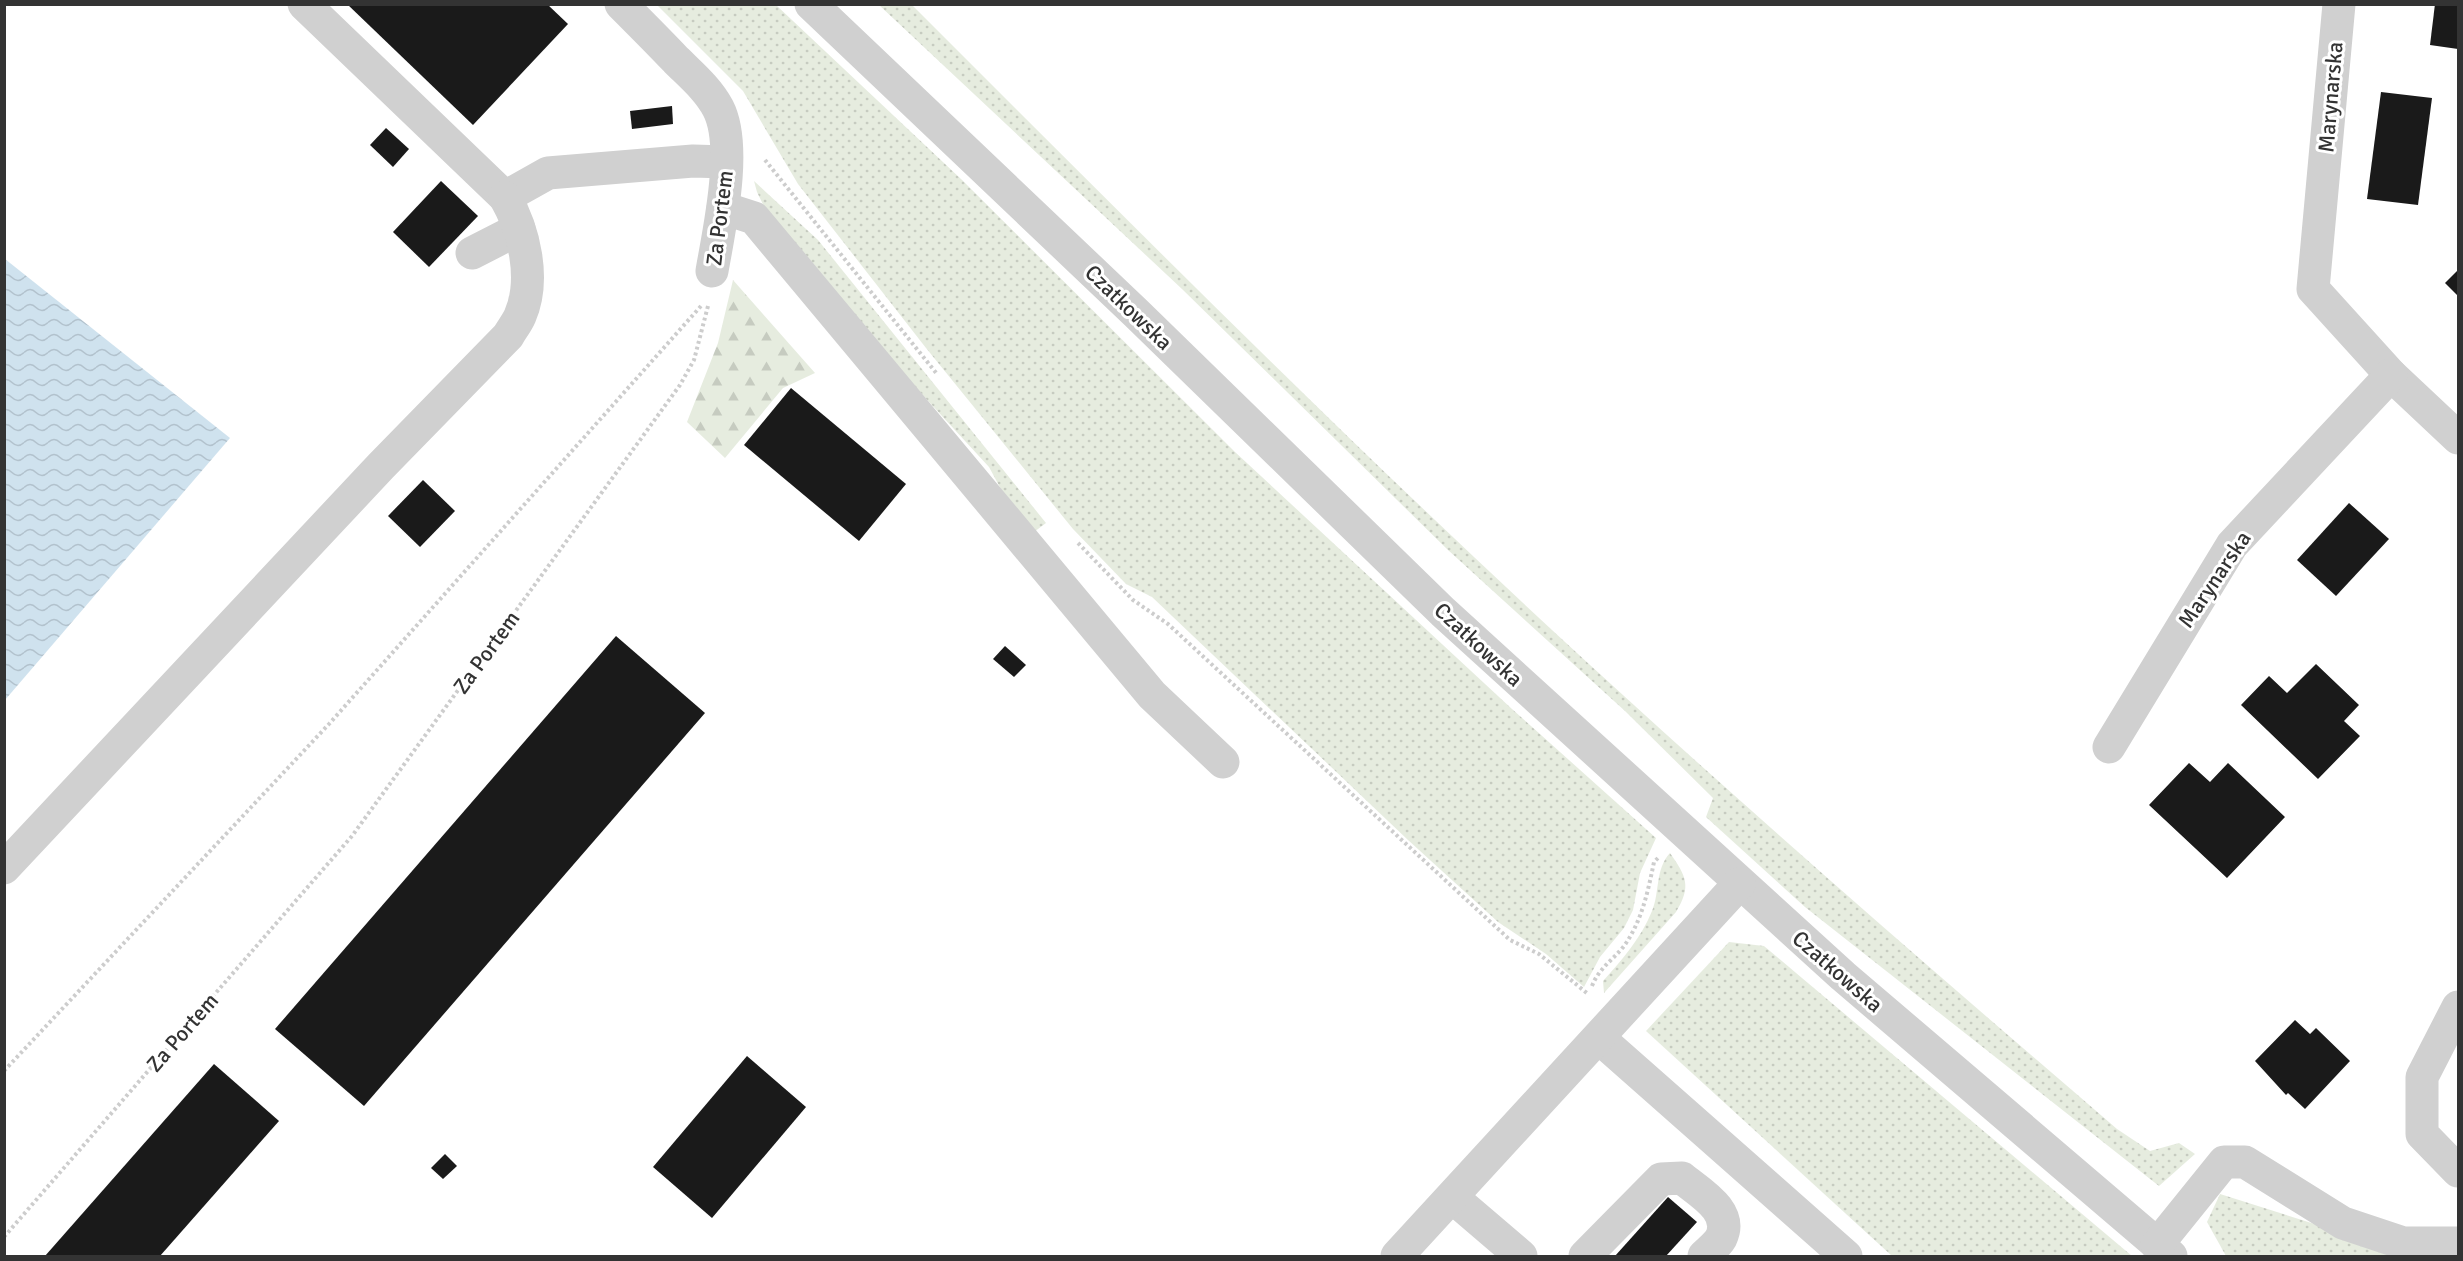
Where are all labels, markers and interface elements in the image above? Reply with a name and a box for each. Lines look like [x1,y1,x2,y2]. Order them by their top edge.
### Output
street label: Marynarska [2312,41,2349,153]
street label: Za Portem [700,169,739,267]
street label: Czatkowska [1079,259,1178,356]
street label: Marynarska [2172,526,2257,633]
street label: Czatkowska [1429,597,1529,692]
street label: Za Portem [447,606,526,699]
street label: Czatkowska [1787,925,1889,1018]
street label: Za Portem [141,987,224,1077]

